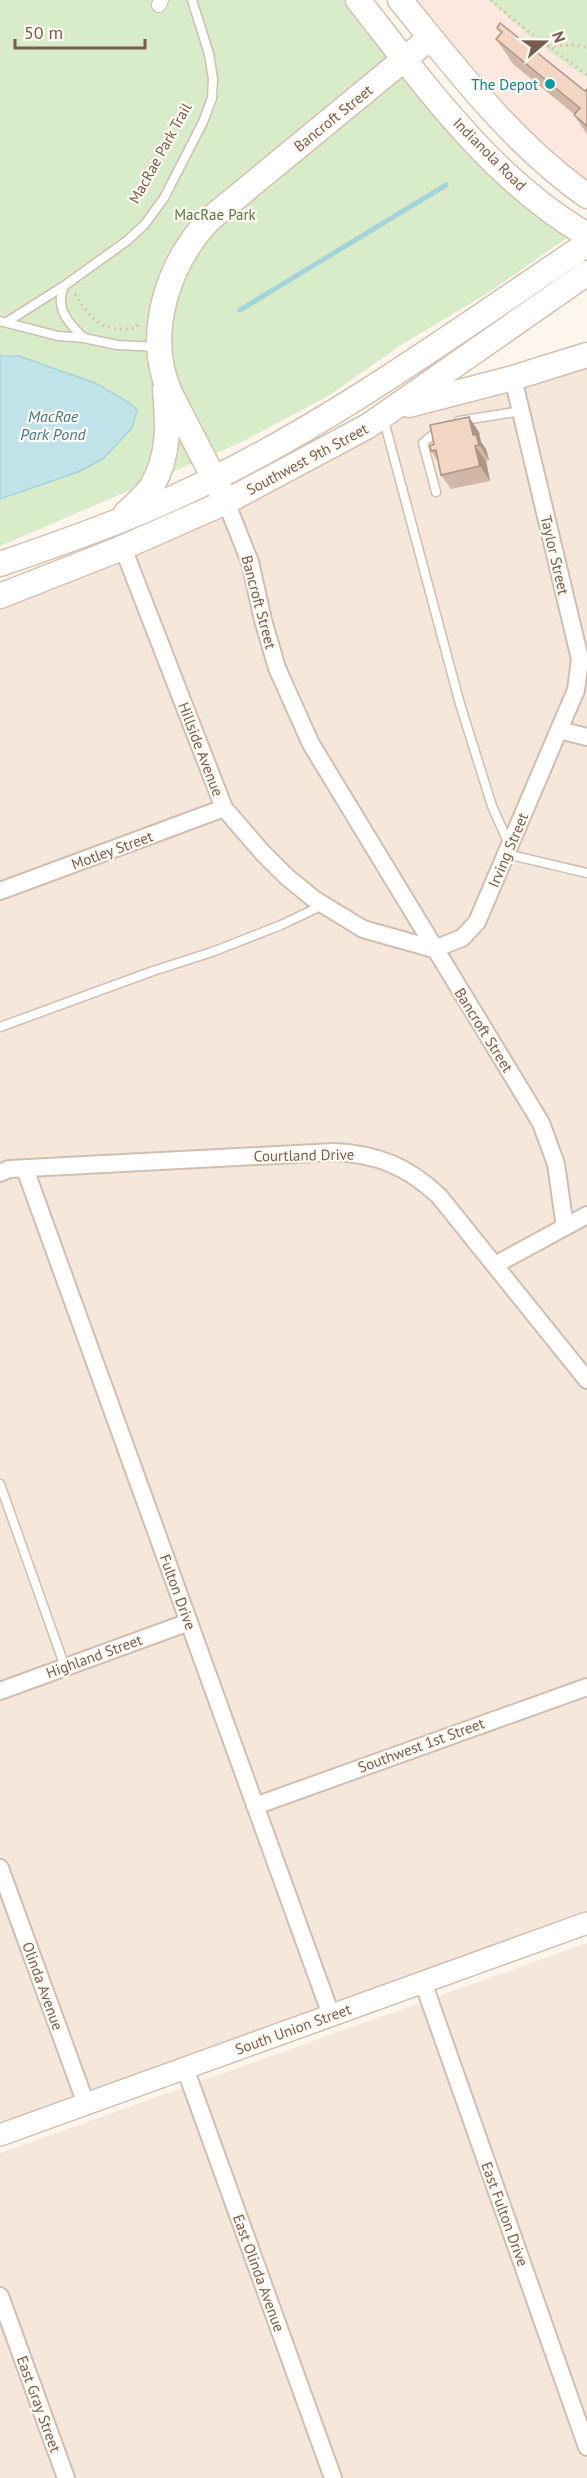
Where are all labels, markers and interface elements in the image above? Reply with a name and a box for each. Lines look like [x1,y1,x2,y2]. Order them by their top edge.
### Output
scale bar [15,12,146,50]
north arrow [515,12,575,72]
text: 50 m [24,21,63,44]
text: N [548,29,570,45]
place label: The Depot [471,75,538,94]
marker: The Depot [543,77,557,91]
street label: Bancroft Street [290,80,376,156]
street label: MacRae Park Trail [124,99,196,207]
street label: Indianola Road [449,113,531,195]
park label: MacRae Park [174,205,257,224]
water label: MacRae Park Pond [20,406,87,444]
street label: Southwest 9th Street [243,419,371,499]
street label: Taylor Street [537,513,573,597]
street label: Bancroft Street [237,553,281,651]
street label: Hillside Avenue [174,699,228,799]
street label: Irving Street [484,810,532,890]
street label: Motley Street [69,826,155,874]
street label: Bancroft Street [450,984,518,1076]
street label: Courtland Drive [254,1145,354,1165]
street label: Fulton Drive [156,1552,200,1632]
street label: Highland Street [43,1630,145,1682]
street label: Southwest 1st Street [355,1713,487,1777]
street label: Olinda Avenue [18,1939,68,2033]
street label: South Union Street [232,1999,354,2059]
street label: East Fulton Drive [477,2159,533,2269]
street label: East Olinda Avenue [229,2212,289,2334]
street label: East Gray Street [13,2353,65,2455]

